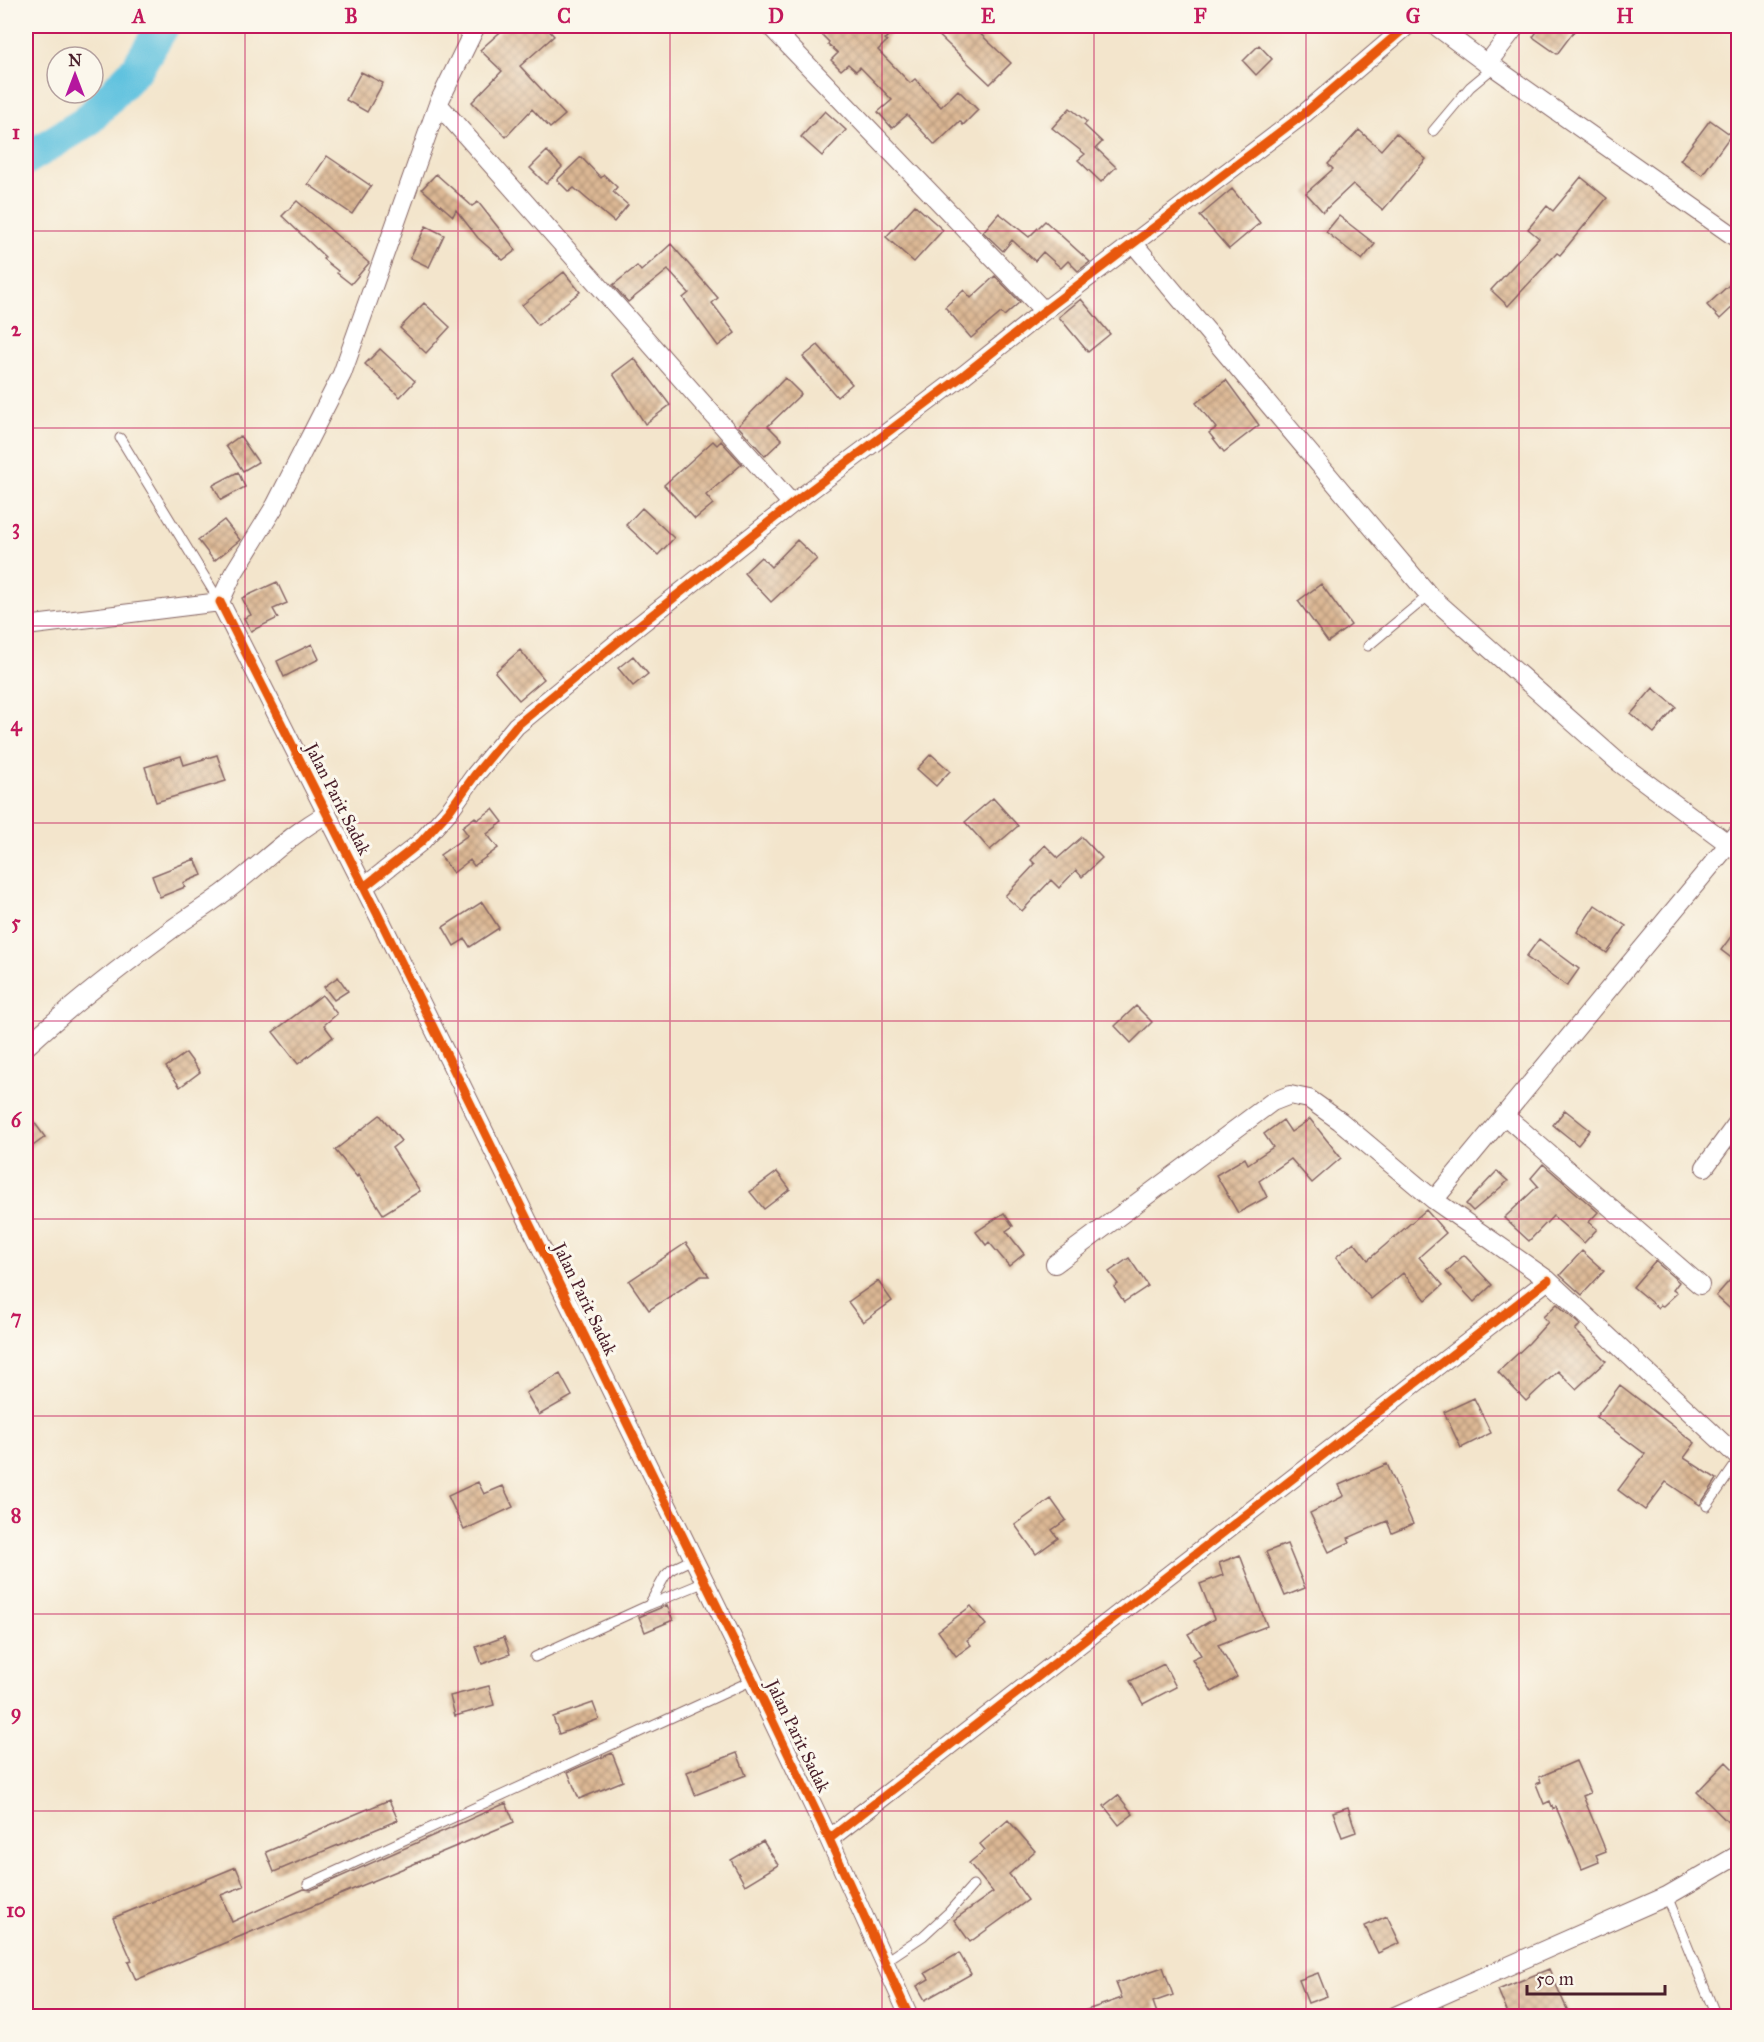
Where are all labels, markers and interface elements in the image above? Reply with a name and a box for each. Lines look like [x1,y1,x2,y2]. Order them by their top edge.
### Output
text: A [130,4,146,28]
text: B [344,4,358,28]
text: C [557,4,571,28]
text: D [768,4,784,28]
text: E [981,4,996,28]
text: F [1193,4,1207,28]
text: G [1406,4,1421,28]
text: H [1616,4,1634,28]
north arrow [45,45,105,105]
text: N [68,51,82,70]
text: 1 [12,120,20,144]
text: 2 [11,317,22,341]
text: 3 [12,515,20,540]
text: 4 [10,712,22,737]
street label: Jalan Parit Sadak [298,737,376,860]
text: 5 [11,910,21,934]
text: 6 [11,1108,23,1132]
street label: Jalan Parit Sadak [546,1237,622,1360]
text: 7 [11,1305,22,1329]
text: 8 [11,1503,21,1527]
street label: Jalan Parit Sadak [759,1674,835,1797]
text: 9 [11,1700,21,1725]
text: 10 [6,1898,26,1922]
scale bar [1527,1958,1665,1996]
text: 50 m [1536,1968,1574,1990]

